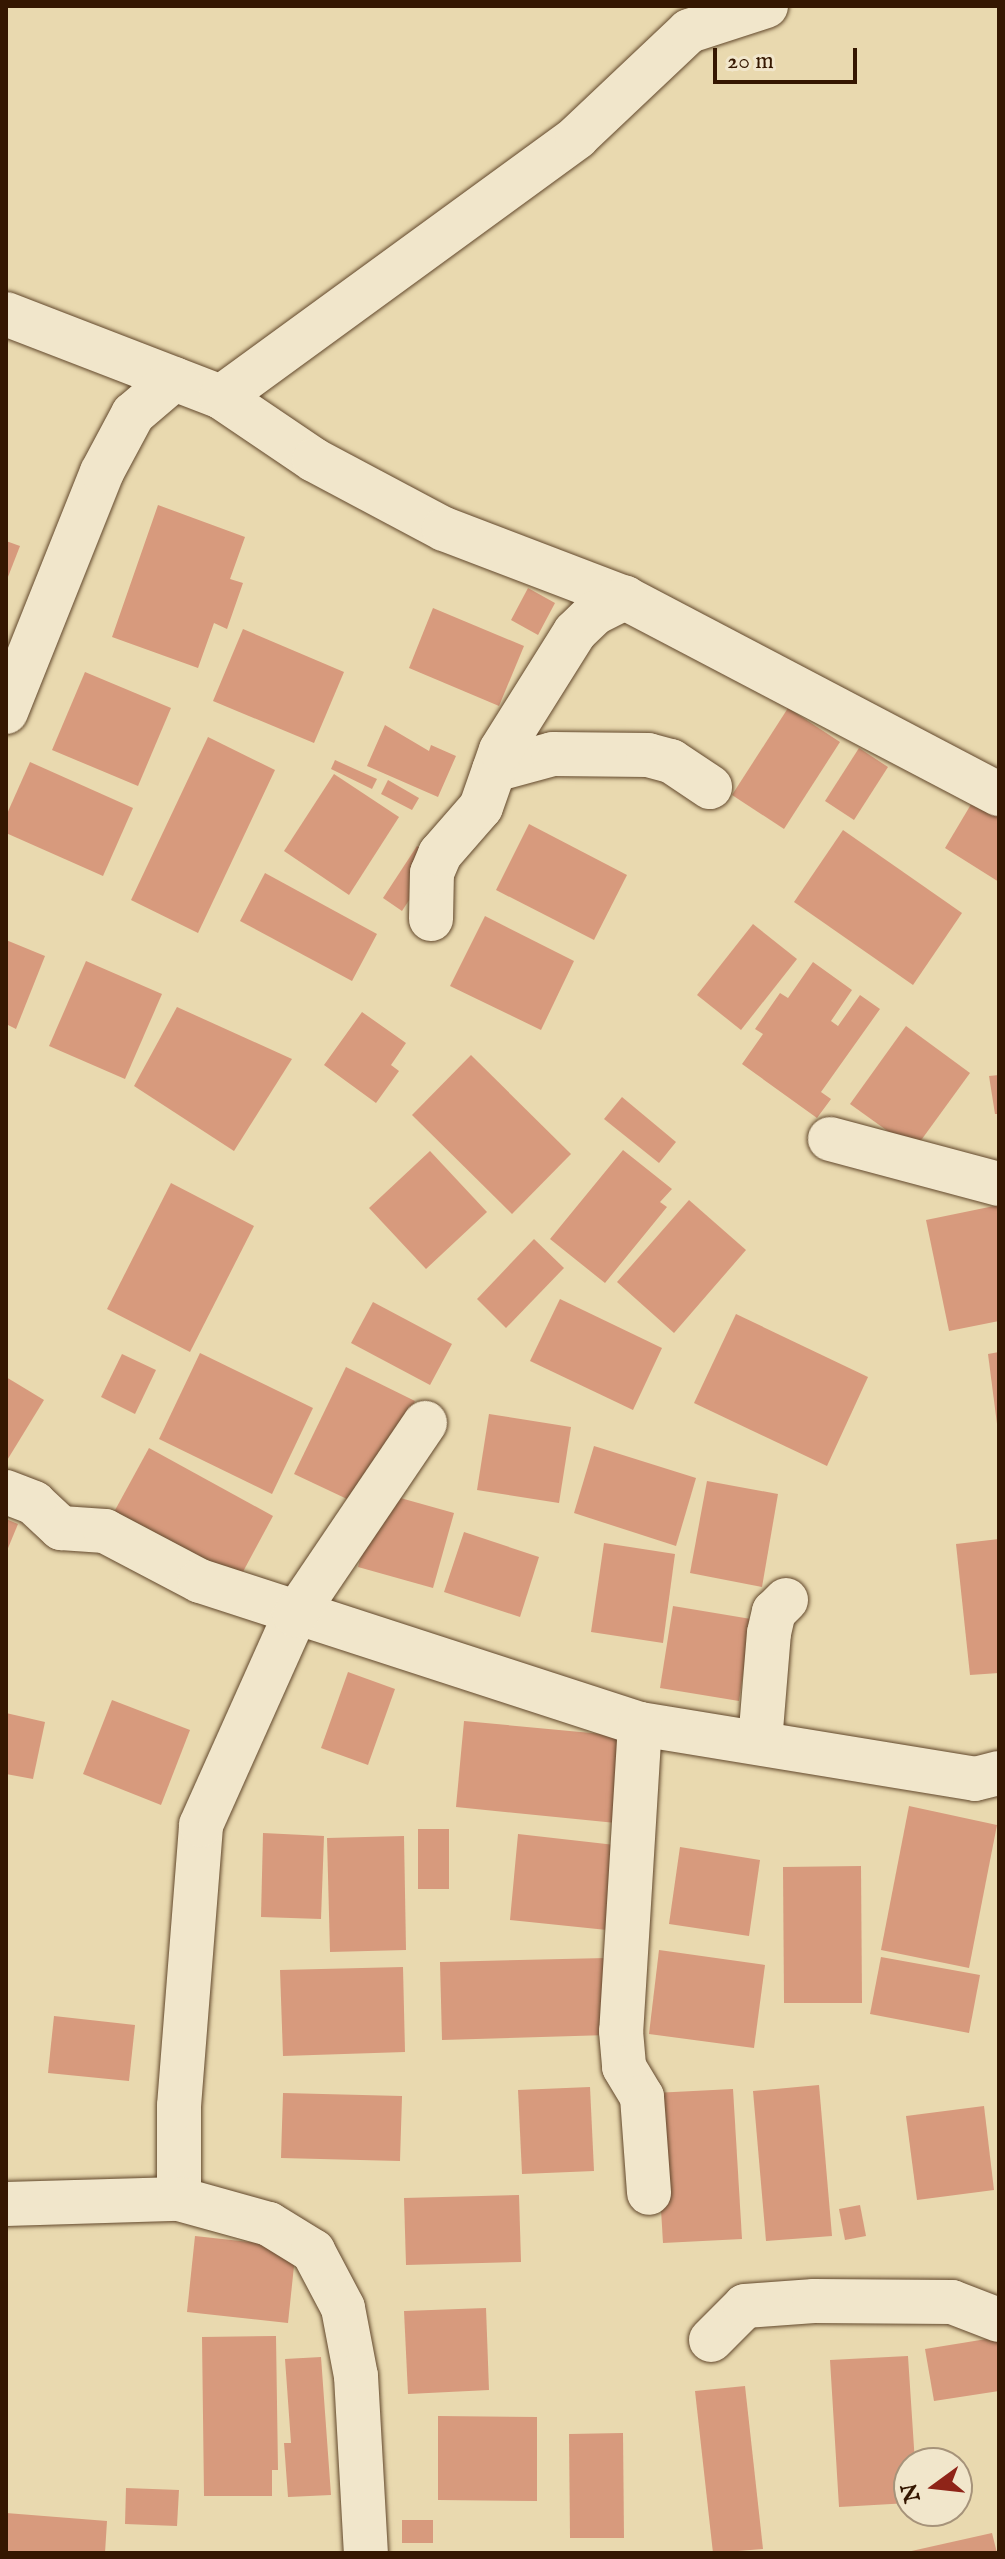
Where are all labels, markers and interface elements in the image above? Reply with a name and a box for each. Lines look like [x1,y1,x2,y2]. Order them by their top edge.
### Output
scale bar [717,32,861,82]
text: 20 m [727,46,774,77]
north arrow [893,2447,973,2527]
text: N [896,2480,928,2506]

